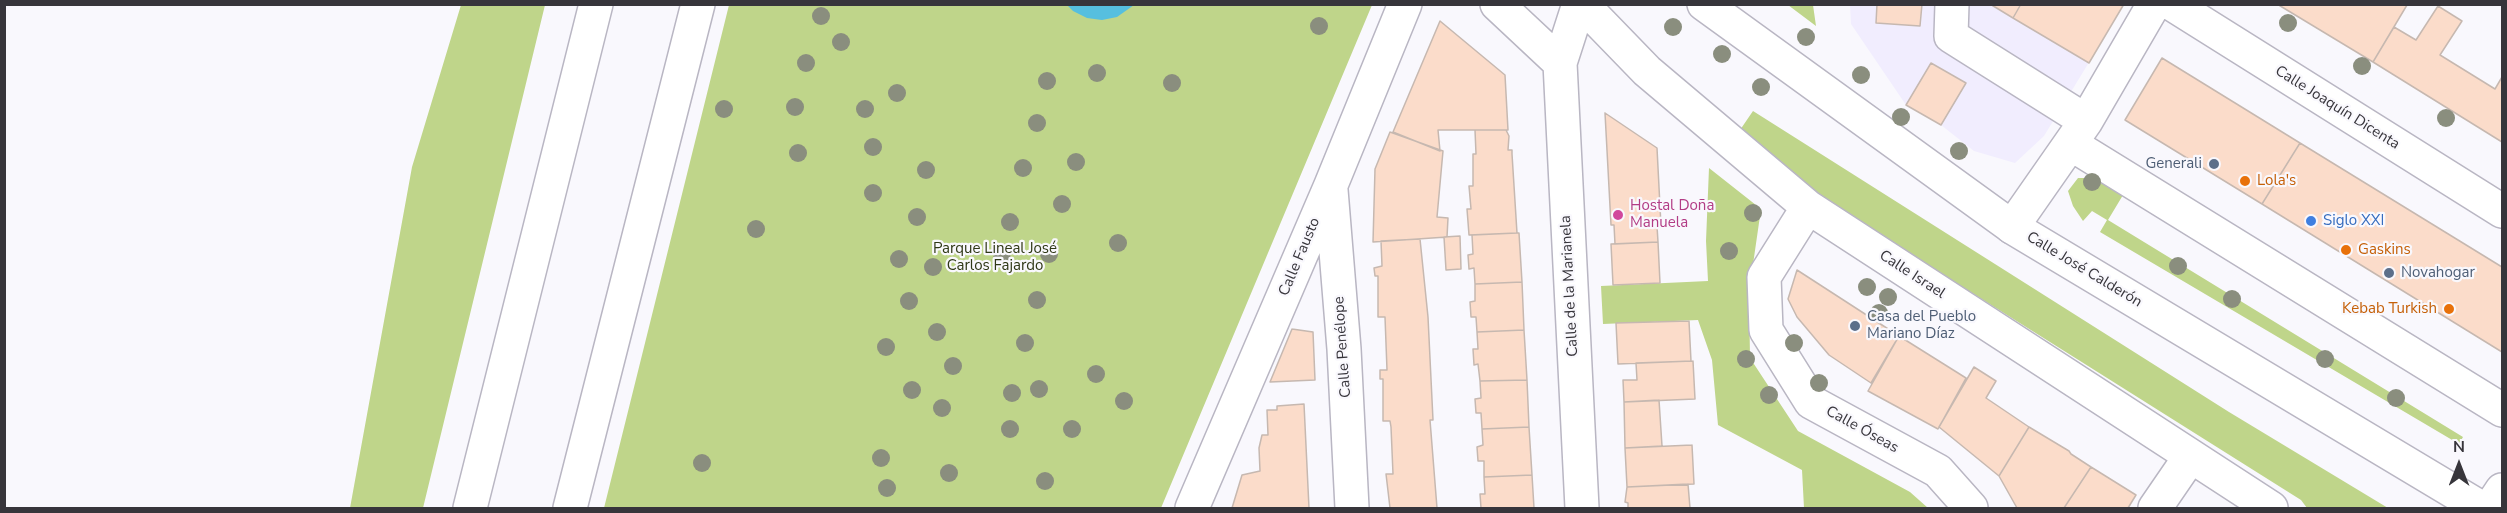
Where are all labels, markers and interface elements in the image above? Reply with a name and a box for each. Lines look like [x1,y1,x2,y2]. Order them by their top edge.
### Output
street label: Calle Joaquín Dicenta [2271,62,2403,154]
place label: Generali [2145,155,2202,173]
marker: Generali [2207,157,2221,171]
place label: Lola's [2257,172,2296,190]
marker: Lola's [2238,174,2252,188]
place label: Hostal Doña Manuela [1630,197,1714,232]
marker: Hostal Doña Manuela [1611,208,1625,222]
place label: Siglo XXI [2323,212,2384,230]
marker: Siglo XXI [2304,214,2318,228]
street label: Calle Fausto [1275,215,1325,299]
street label: Calle de la Marianela [1557,215,1583,357]
street label: Calle José Calderón [2023,228,2145,312]
park label: Parque Lineal José Carlos Fajardo [933,240,1057,275]
place label: Gaskins [2358,241,2411,259]
marker: Gaskins [2339,243,2353,257]
street label: Calle Israel [1876,247,1948,303]
place label: Novahogar [2401,264,2475,282]
marker: Novahogar [2382,266,2396,280]
street label: Calle Penélope [1330,296,1356,398]
place label: Kebab Turkish [2342,300,2437,318]
marker: Kebab Turkish [2442,302,2456,316]
place label: Casa del Pueblo Mariano Díaz [1867,308,1976,343]
marker: Casa del Pueblo Mariano Díaz [1848,319,1862,333]
street label: Calle Óseas [1823,403,1901,457]
north arrow [2429,435,2489,495]
text: N [2453,436,2465,458]

